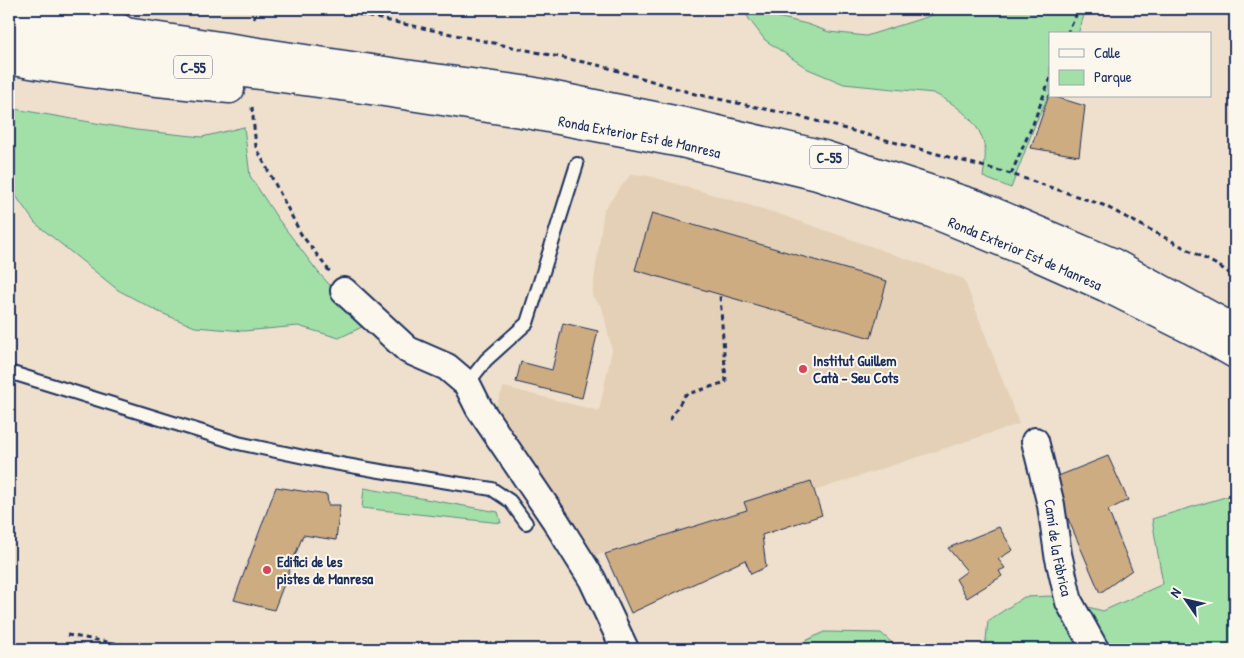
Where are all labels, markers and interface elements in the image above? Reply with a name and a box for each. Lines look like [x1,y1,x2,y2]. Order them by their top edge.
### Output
legend [1049,32,1212,98]
text: Calle [1094,42,1121,63]
road number: C-55 [174,56,212,78]
text: Parque [1094,66,1132,87]
street label: Ronda Exterior Est de Manresa [557,110,723,163]
road number: C-55 [810,146,848,168]
street label: Ronda Exterior Est de Manresa [945,211,1106,295]
place label: Institut Guillem Catà - Seu Cots [813,350,899,388]
marker: Institut Guillem Catà - Seu Cots [797,363,809,375]
street label: Camí de la Fàbrica [1039,496,1078,598]
place label: Edifici de les pistes de Manresa [277,551,373,590]
marker: Edifici de les pistes de Manresa [261,564,273,576]
north arrow [1162,576,1212,626]
text: N [1165,584,1185,601]

